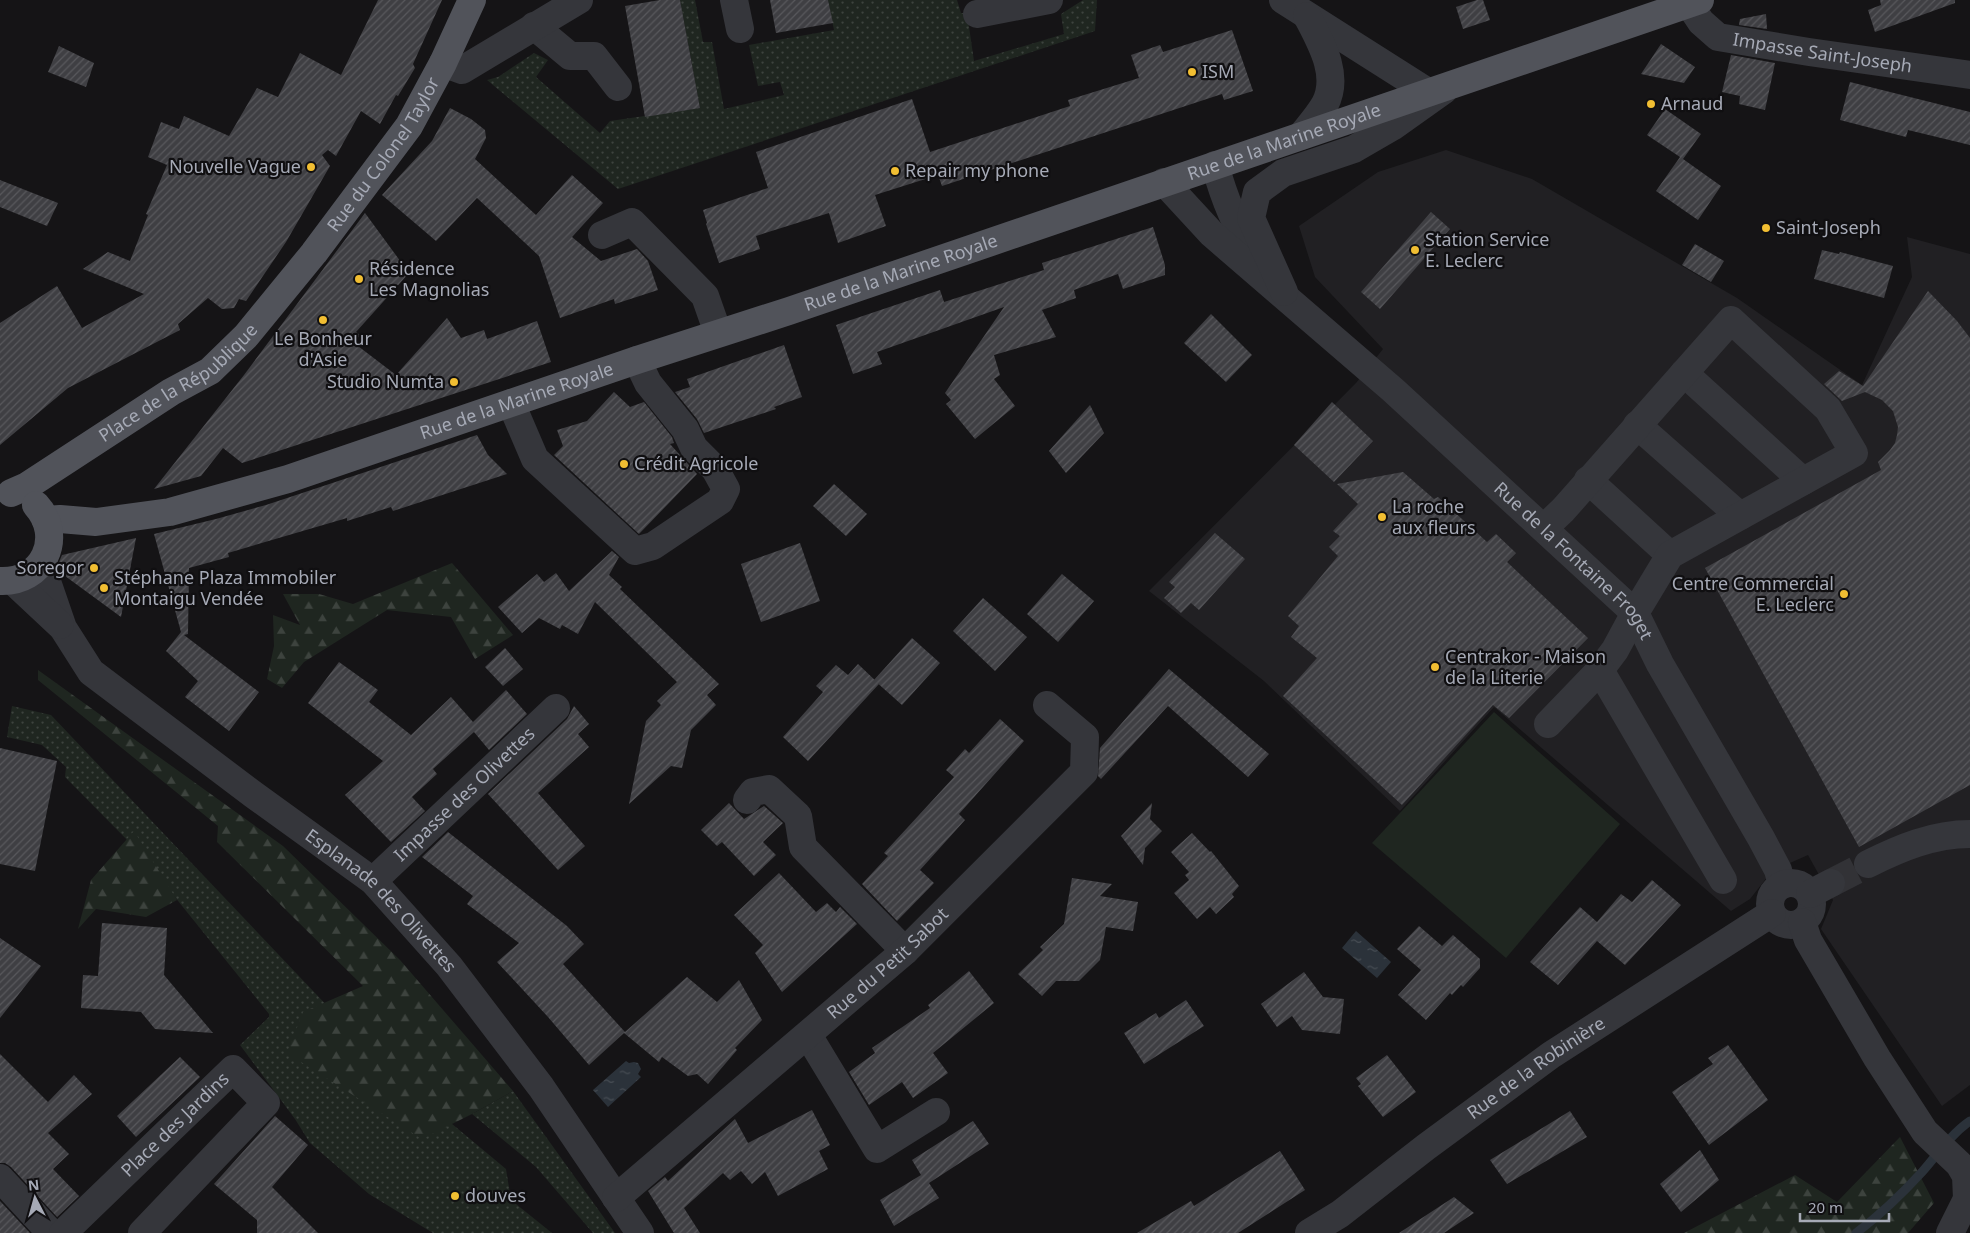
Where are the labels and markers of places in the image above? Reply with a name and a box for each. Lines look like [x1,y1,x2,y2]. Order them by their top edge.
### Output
place label: ISM [1202,59,1234,83]
marker: ISM [1186,66,1198,78]
place label: Arnaud [1661,91,1723,115]
marker: Arnaud [1645,98,1657,110]
place label: Nouvelle Vague [169,154,301,178]
place label: Repair my phone [905,158,1049,182]
marker: Nouvelle Vague [305,161,317,173]
marker: Repair my phone [889,165,901,177]
place label: Saint-Joseph [1776,215,1881,239]
marker: Saint-Joseph [1760,222,1772,234]
place label: Station Service E. Leclerc [1425,227,1549,272]
marker: Station Service E. Leclerc [1409,244,1421,256]
place label: Résidence Les Magnolias [369,256,489,301]
marker: Résidence Les Magnolias [353,273,365,285]
marker: Le Bonheur d'Asie [317,314,329,326]
place label: Le Bonheur d'Asie [274,326,372,371]
place label: Studio Numta [327,369,444,393]
marker: Studio Numta [448,376,460,388]
place label: Crédit Agricole [634,451,758,475]
marker: Crédit Agricole [618,458,630,470]
place label: La roche aux fleurs [1392,494,1476,539]
marker: La roche aux fleurs [1376,511,1388,523]
place label: Soregor [17,555,85,579]
marker: Soregor [88,562,100,574]
place label: Stéphane Plaza Immobiler Montaigu Vendée [114,565,337,610]
place label: Centre Commercial E. Leclerc [1672,571,1834,616]
marker: Stéphane Plaza Immobiler Montaigu Vendée [98,582,110,594]
marker: Centre Commercial E. Leclerc [1838,588,1850,600]
place label: Centrakor - Maison de la Literie [1445,644,1606,689]
marker: Centrakor - Maison de la Literie [1429,661,1441,673]
place label: douves [465,1183,526,1207]
marker: douves [449,1190,461,1202]

